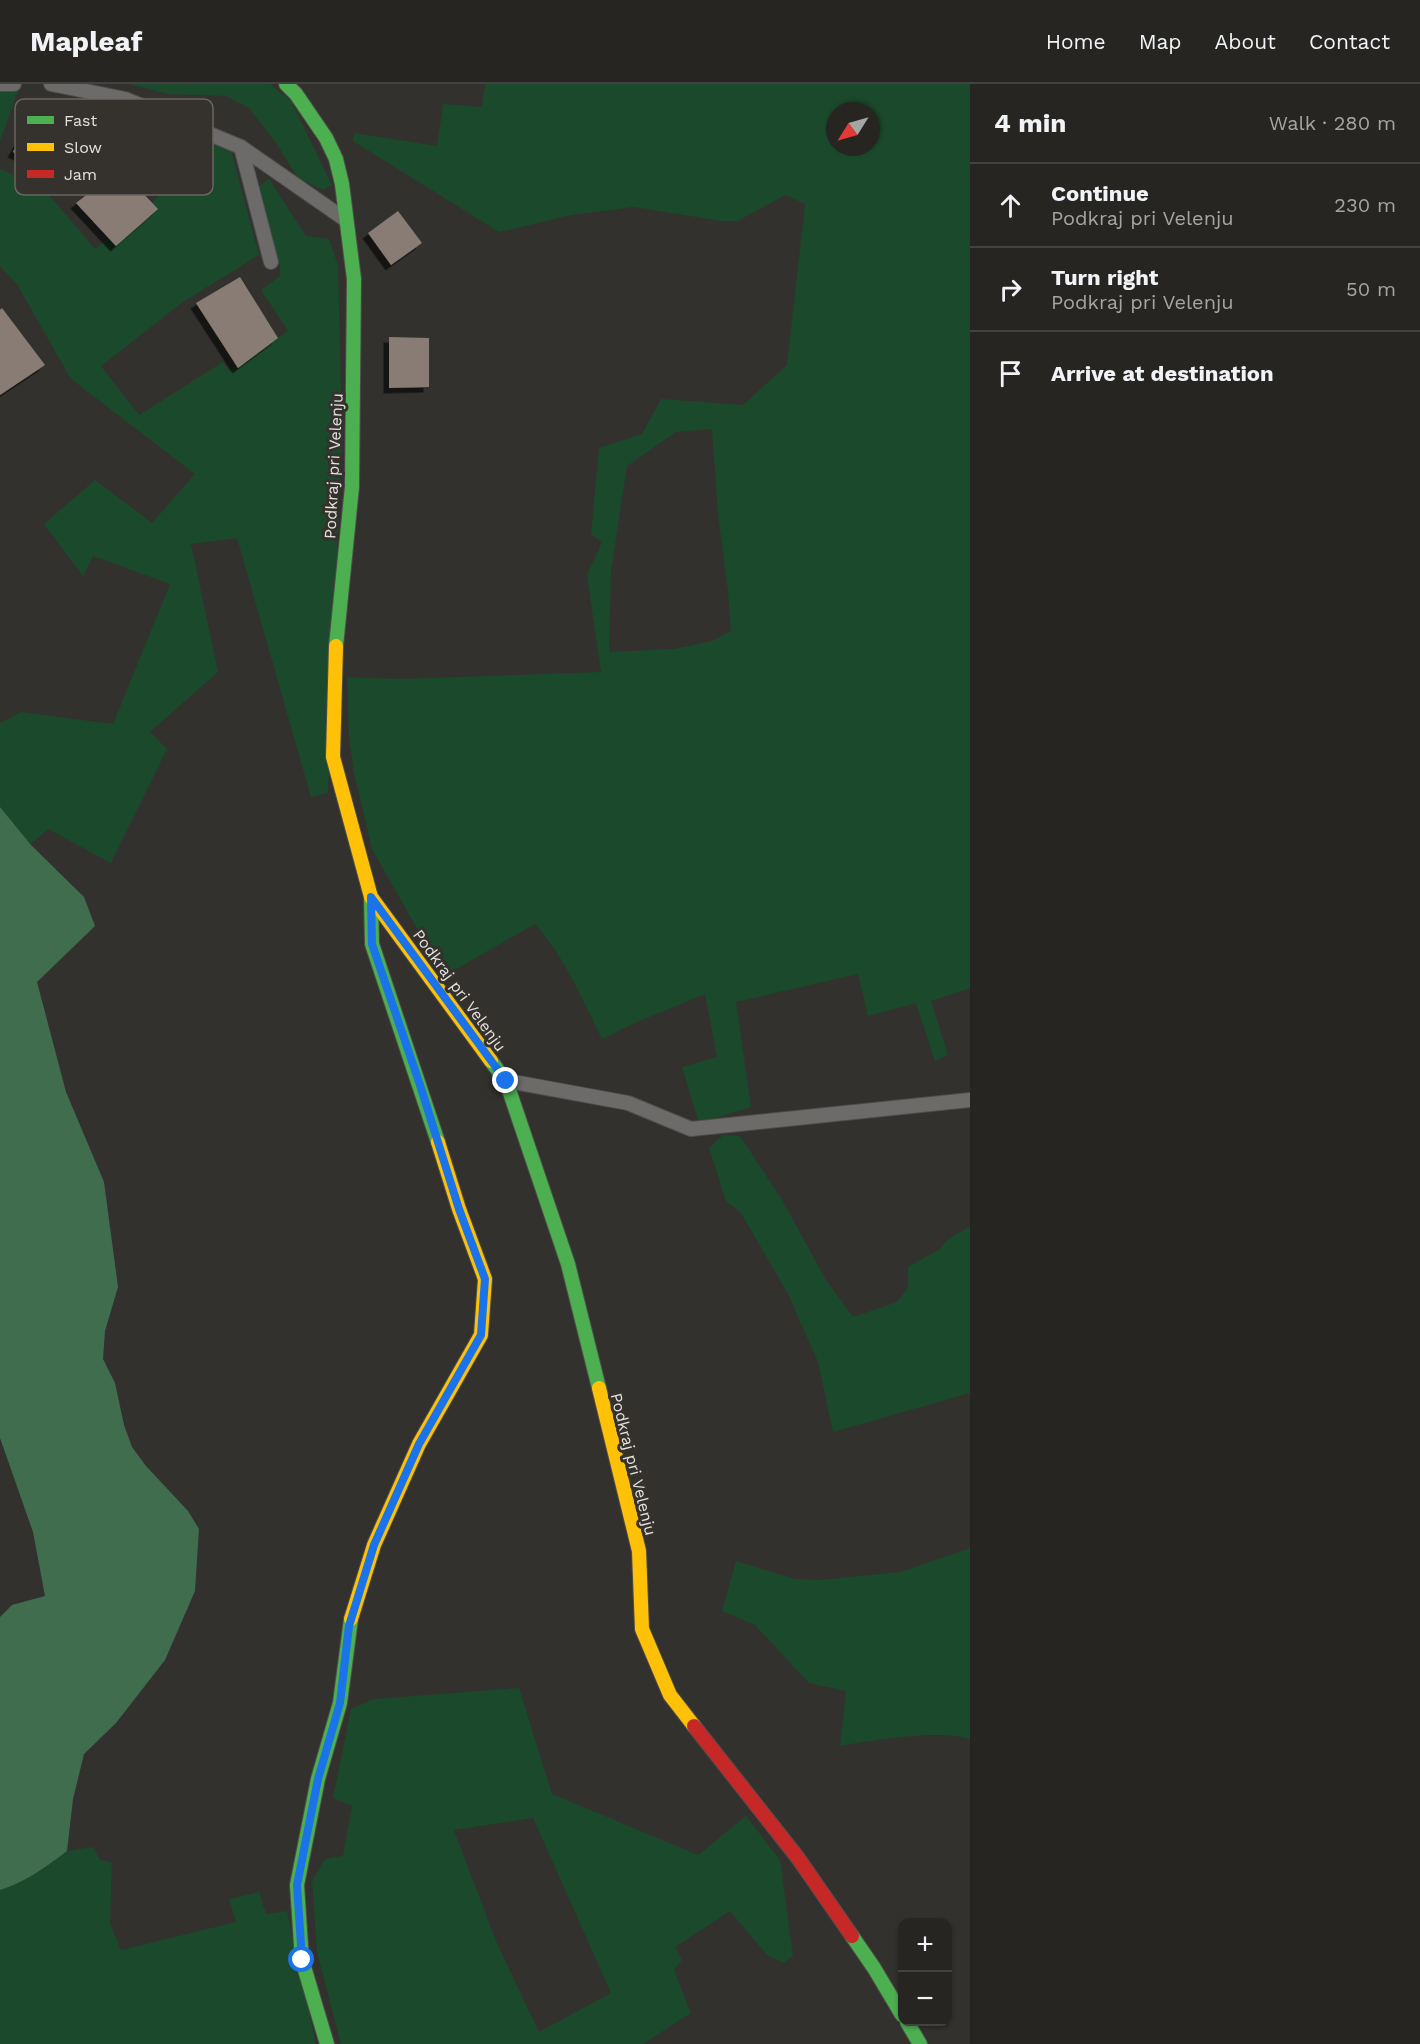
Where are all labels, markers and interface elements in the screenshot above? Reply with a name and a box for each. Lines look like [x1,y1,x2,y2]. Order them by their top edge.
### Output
text: Mapleaf [30,25,142,58]
text: Home [1046,29,1106,54]
text: Map [1139,29,1182,54]
text: About [1215,29,1276,54]
text: Contact [1309,29,1390,54]
legend [15,99,213,195]
north arrow [826,102,880,156]
text: 4 min [994,108,1066,138]
text: Fast [64,111,97,130]
text: Walk · 280 m [1269,111,1396,135]
text: Slow [64,138,102,157]
text: Jam [64,165,97,184]
text: Continue [1051,181,1149,206]
icon: ahead [994,189,1027,222]
text: 230 m [1334,193,1396,217]
text: Podkraj pri Velenju [1051,206,1234,230]
text: Turn right [1051,265,1158,290]
icon: right [994,273,1027,306]
text: 50 m [1346,277,1396,301]
text: Podkraj pri Velenju [1051,290,1234,314]
icon: arrive [994,357,1027,390]
text: Arrive at destination [1051,361,1274,386]
street label: Podkraj pri Velenju [320,393,347,540]
street label: Podkraj pri Velenju [409,926,510,1055]
route end [492,1067,518,1093]
street label: Podkraj pri Velenju [607,1391,660,1537]
map controls [898,1918,952,2026]
button: + [898,1918,952,1972]
route start [288,1946,314,1972]
button: − [898,1972,952,2026]

